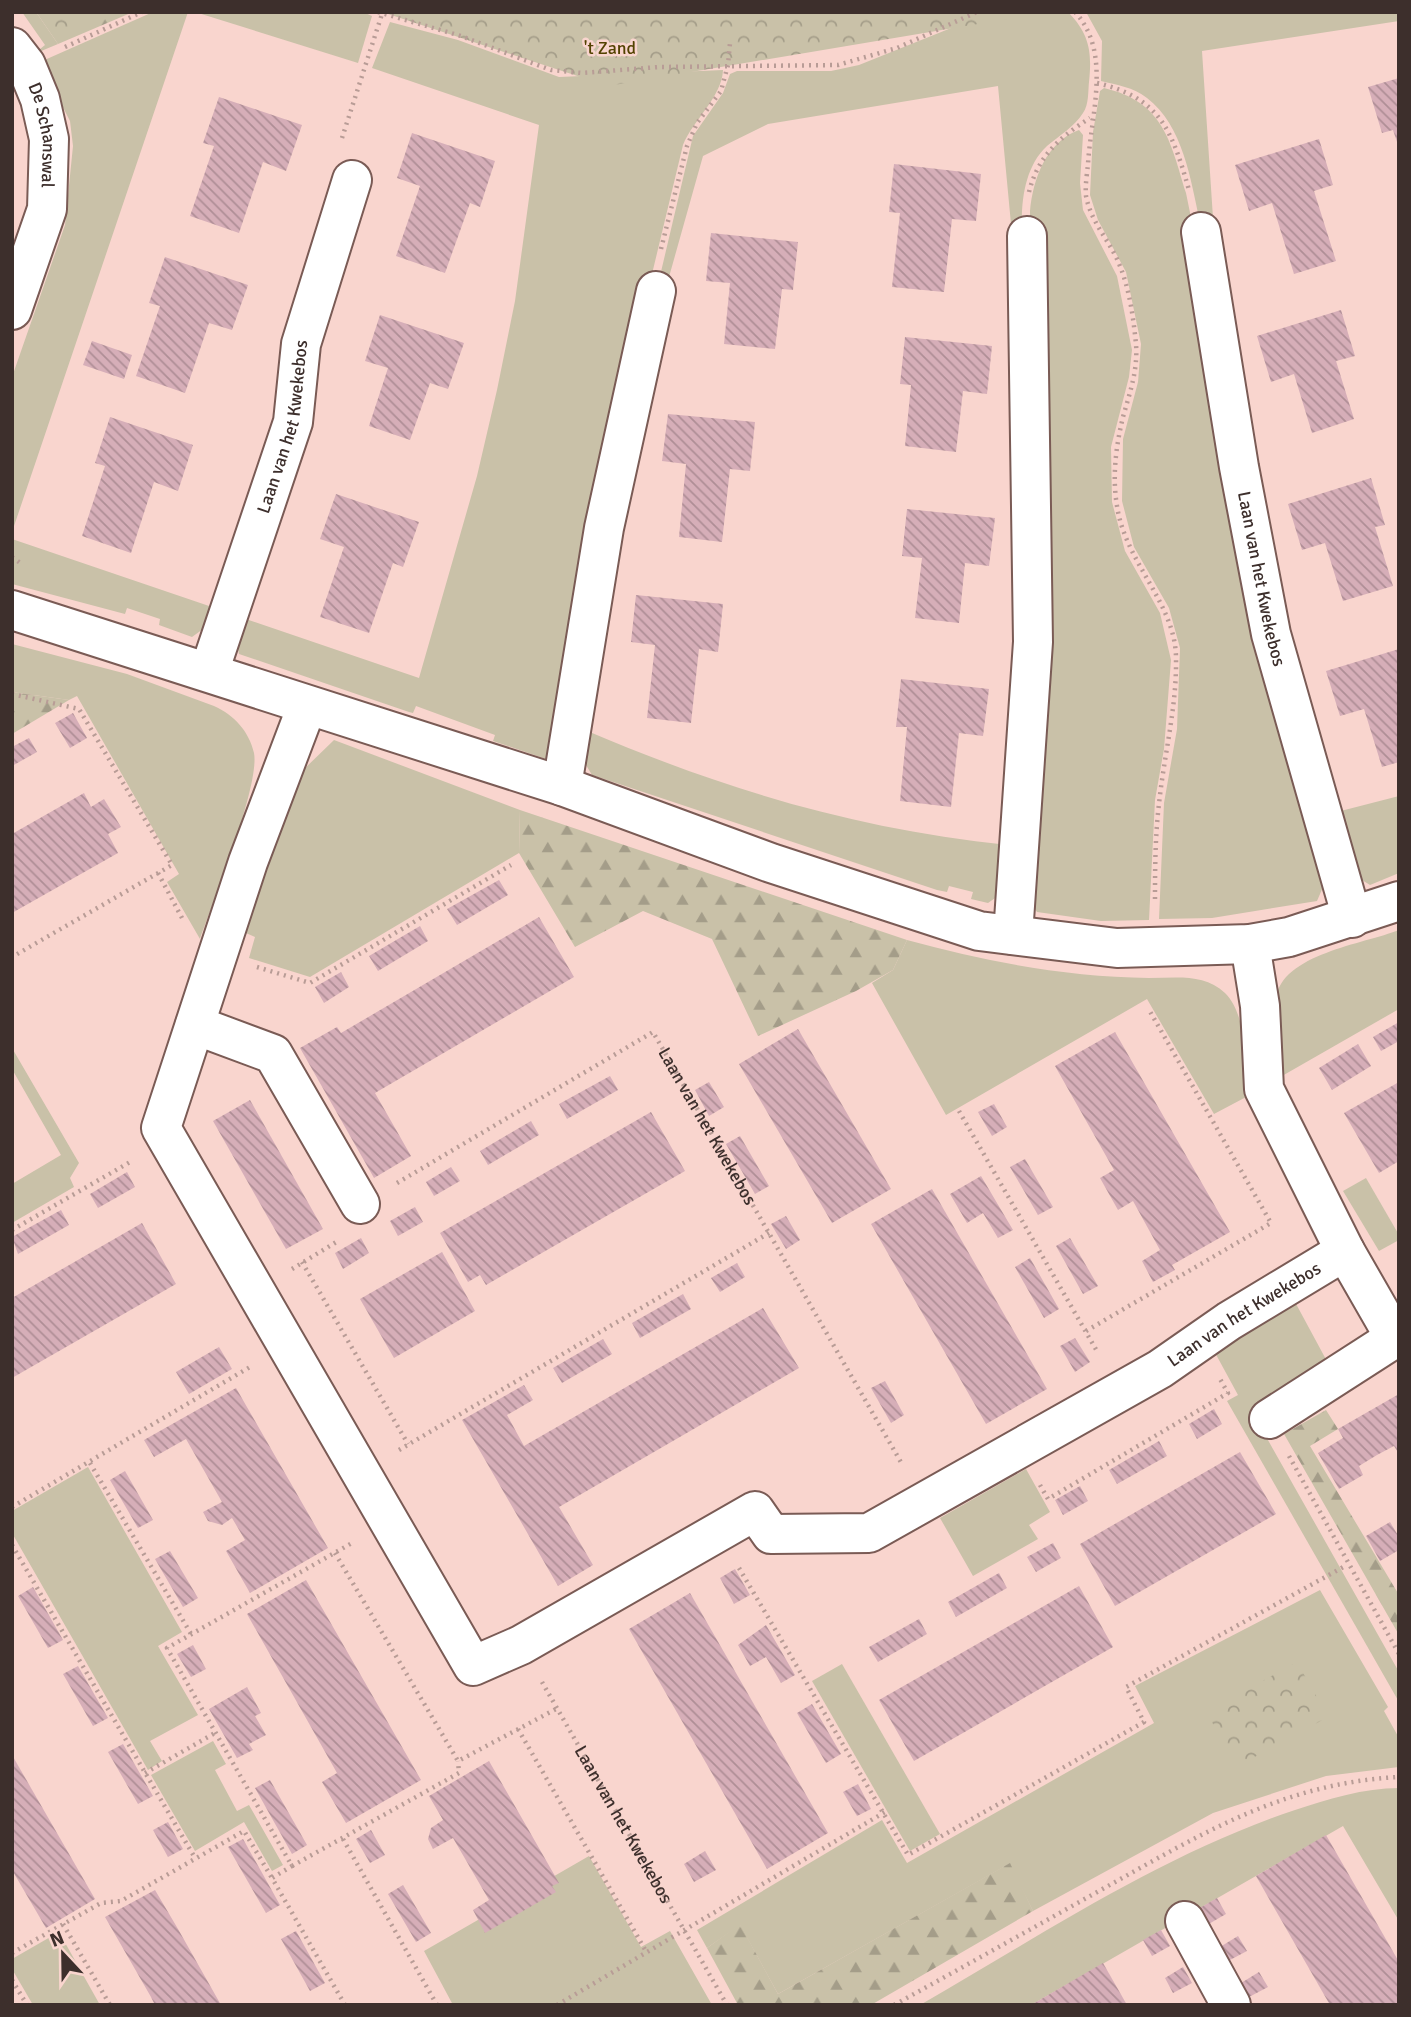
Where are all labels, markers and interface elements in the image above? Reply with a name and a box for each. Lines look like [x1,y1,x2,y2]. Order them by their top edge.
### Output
park label: 't Zand [584,37,636,59]
street label: De Schanswal [23,79,61,188]
street label: Laan van het Kwekebos [252,339,312,516]
street label: Laan van het Kwekebos [1233,489,1291,669]
street label: Laan van het Kwekebos [653,1044,761,1209]
street label: Laan van het Kwekebos [1163,1257,1325,1372]
street label: Laan van het Kwekebos [570,1742,677,1907]
north arrow [28,1919,98,1989]
text: N [46,1926,68,1953]

